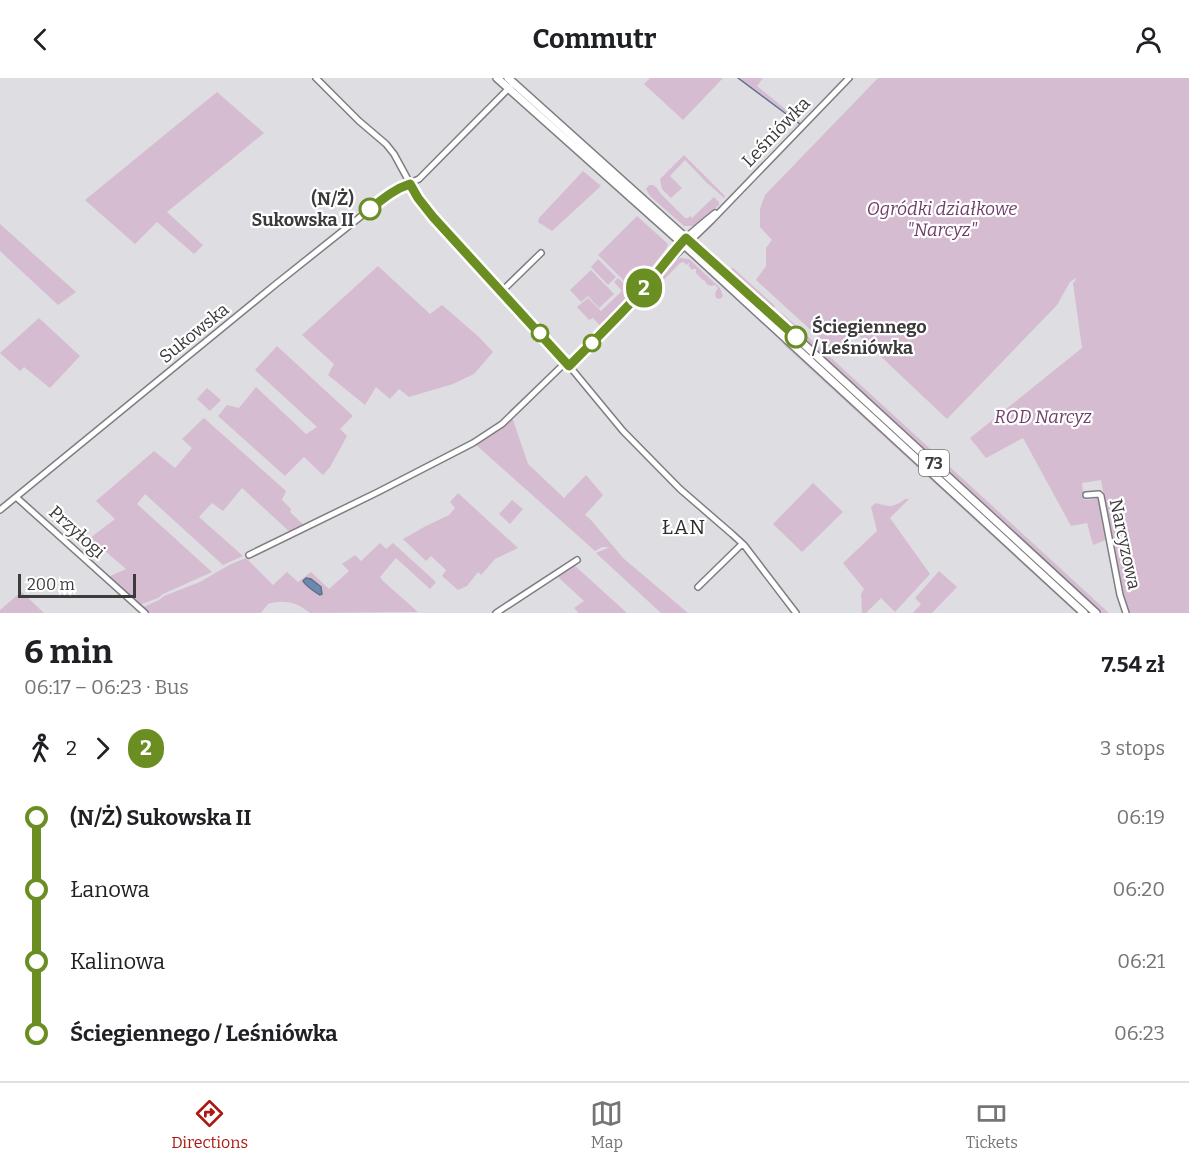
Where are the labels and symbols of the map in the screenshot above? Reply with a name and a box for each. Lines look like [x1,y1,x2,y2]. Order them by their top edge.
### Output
street label: Leśniówka [737,92,815,172]
place label: (N/Ż) Sukowska II [252,188,354,231]
marker: (N/Ż) Sukowska II [359,198,381,220]
park label: Ogródki działkowe "Narcyz" [867,198,1017,241]
line badge: 2 [624,268,664,308]
street label: Sukowska [155,298,233,368]
place label: Ściegiennego / Leśniówka [811,315,927,359]
unlabelled marker [531,324,549,342]
marker: Ściegiennego / Leśniówka [785,326,807,348]
unlabelled marker [583,334,601,352]
park label: ROD Narcyz [994,406,1092,428]
road number: 73 [919,450,949,476]
street label: Narcyzowa [1105,497,1145,591]
street label: Przyłogi [44,501,110,563]
district label: ŁAN [662,515,707,539]
scale bar [18,571,136,598]

